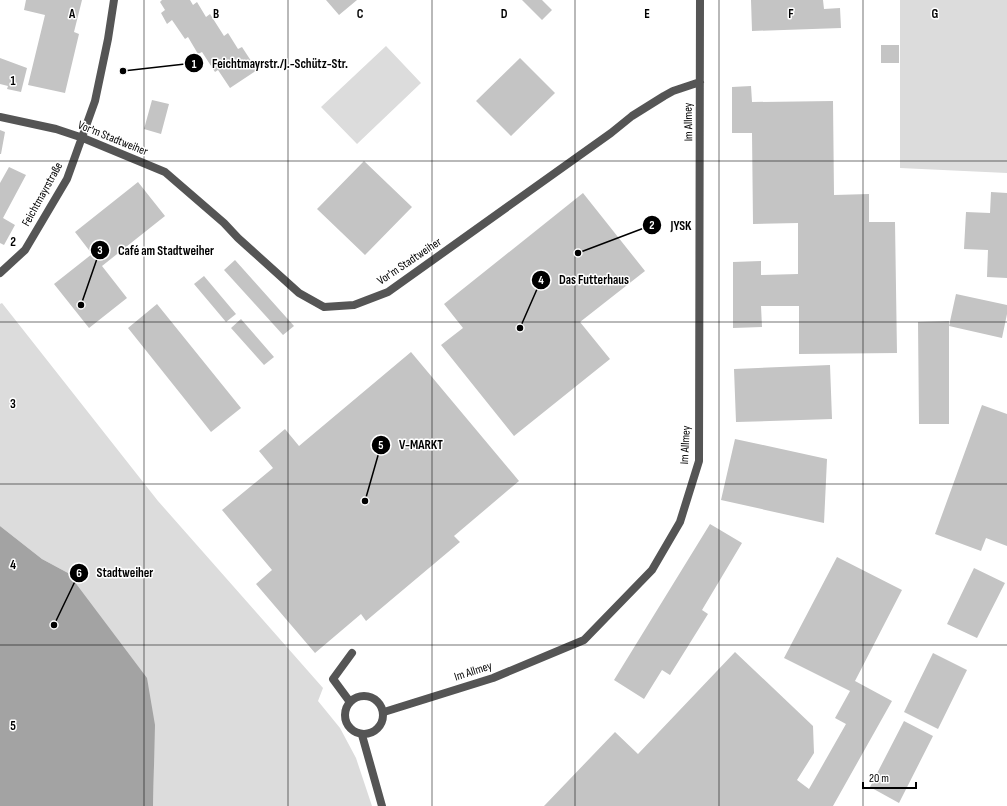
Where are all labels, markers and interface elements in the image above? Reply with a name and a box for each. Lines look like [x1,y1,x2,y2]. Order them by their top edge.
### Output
text: A [68,6,76,22]
text: B [213,6,219,22]
text: C [357,6,364,22]
text: D [501,6,508,22]
text: E [644,6,650,22]
text: F [788,6,794,22]
text: G [932,6,939,22]
callout: Feichtmayrstr./J.-Schütz-Str. [184,51,356,76]
text: Feichtmayrstr./J.-Schütz-Str. [212,56,348,72]
text: 1 [192,57,197,72]
text: 1 [10,73,16,89]
street label: Im Allmey [681,102,696,142]
street label: Vor'm Stadtweiher [76,118,151,160]
street label: Feichtmayrstraße [19,159,66,229]
callout: JYSK [642,213,700,238]
text: 2 [649,218,655,233]
text: JYSK [669,218,692,234]
text: 2 [10,234,16,250]
street label: Vor'm Stadtweiher [374,234,445,288]
callout: Café am Stadtweiher [90,238,222,263]
text: 3 [97,243,103,258]
text: Café am Stadtweiher [118,243,214,259]
callout: Das Futterhaus [531,267,636,292]
text: Das Futterhaus [559,272,629,288]
text: 4 [538,273,544,288]
text: 3 [10,396,16,412]
street label: Im Allmey [677,425,694,465]
callout: V-MARKT [371,432,451,457]
text: V-MARKT [399,437,443,453]
text: 5 [378,438,384,453]
text: 4 [10,557,16,573]
callout: Stadtweiher [69,560,161,585]
text: Stadtweiher [97,565,153,581]
text: 6 [76,566,82,581]
street label: Im Allmey [452,658,494,685]
text: 5 [10,718,16,734]
scale bar [863,764,916,790]
text: 20 m [869,771,889,786]

